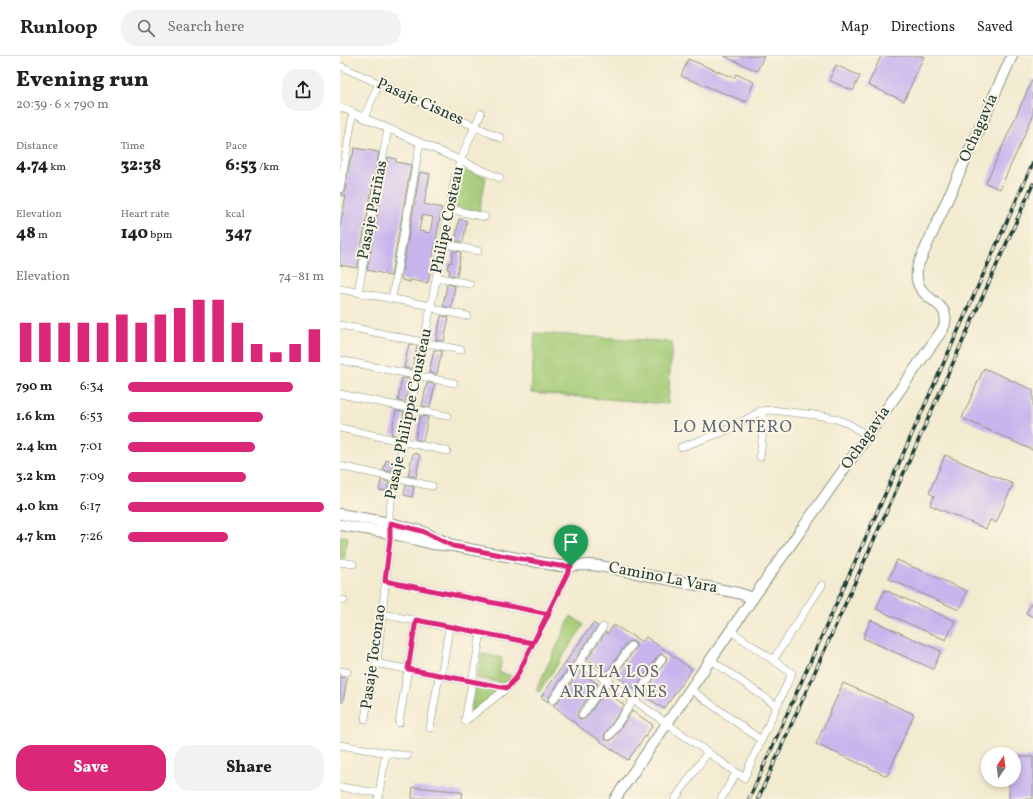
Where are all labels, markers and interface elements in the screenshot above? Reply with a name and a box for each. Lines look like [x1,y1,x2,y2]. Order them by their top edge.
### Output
search box [121,10,401,46]
text: Runloop [20,15,97,41]
icon: search [135,17,157,39]
text: Search here [167,17,244,38]
text: Map [841,18,869,37]
text: Directions [891,18,955,37]
text: Saved [977,18,1013,37]
text: Evening run [16,65,149,96]
button: share [282,69,324,111]
street label: Pasaje Cisnes [373,73,467,131]
street label: Ochagavía [954,90,1004,166]
text: 20:39 · 6 × 790 m [16,96,109,114]
text: Distance [16,139,58,154]
text: Time [121,139,145,154]
text: Pace [225,139,247,154]
text: 4.74 [16,154,48,177]
text: 32:38 [121,154,161,177]
text: 6:53 [225,154,257,177]
street label: Pasaje Pariñas [353,158,393,261]
text: km [48,160,66,175]
text: /km [257,160,279,175]
street label: Philipe Costeau [426,164,470,276]
text: Elevation [16,207,62,222]
text: Heart rate [121,207,169,222]
text: kcal [225,207,245,222]
text: 48 [16,222,36,245]
text: 140 [121,222,148,245]
text: 347 [225,222,252,245]
text: m [36,228,48,243]
text: bpm [148,228,172,243]
text: Elevation [16,268,70,286]
text: 74–81 m [279,268,324,286]
street label: Pasaje Philippe Cousteau [380,326,438,502]
text: 790 m [16,378,52,396]
text: 6:34 [80,378,104,396]
street label: Ochagavía [836,402,896,474]
text: 1.6 km [16,408,55,426]
text: 6:53 [80,408,103,426]
district label: LO MONTERO [673,416,793,439]
text: 2.4 km [16,438,57,456]
text: 7:01 [80,438,102,456]
text: 3.2 km [16,468,56,486]
text: 7:09 [80,468,104,486]
text: 4.0 km [16,498,59,516]
text: 6:17 [80,498,101,516]
pin [554,525,588,566]
text: 4.7 km [16,528,56,546]
text: 7:26 [80,528,103,546]
icon: arrive [560,531,582,553]
street label: Camino La Vara [607,557,719,599]
street label: Pasaje Toconao [356,603,392,711]
district label: VILLA LOS ARRAYANES [560,661,668,704]
button: Save [16,745,166,791]
button: Share [174,745,324,791]
north arrow [981,747,1021,787]
map controls [981,747,1021,787]

